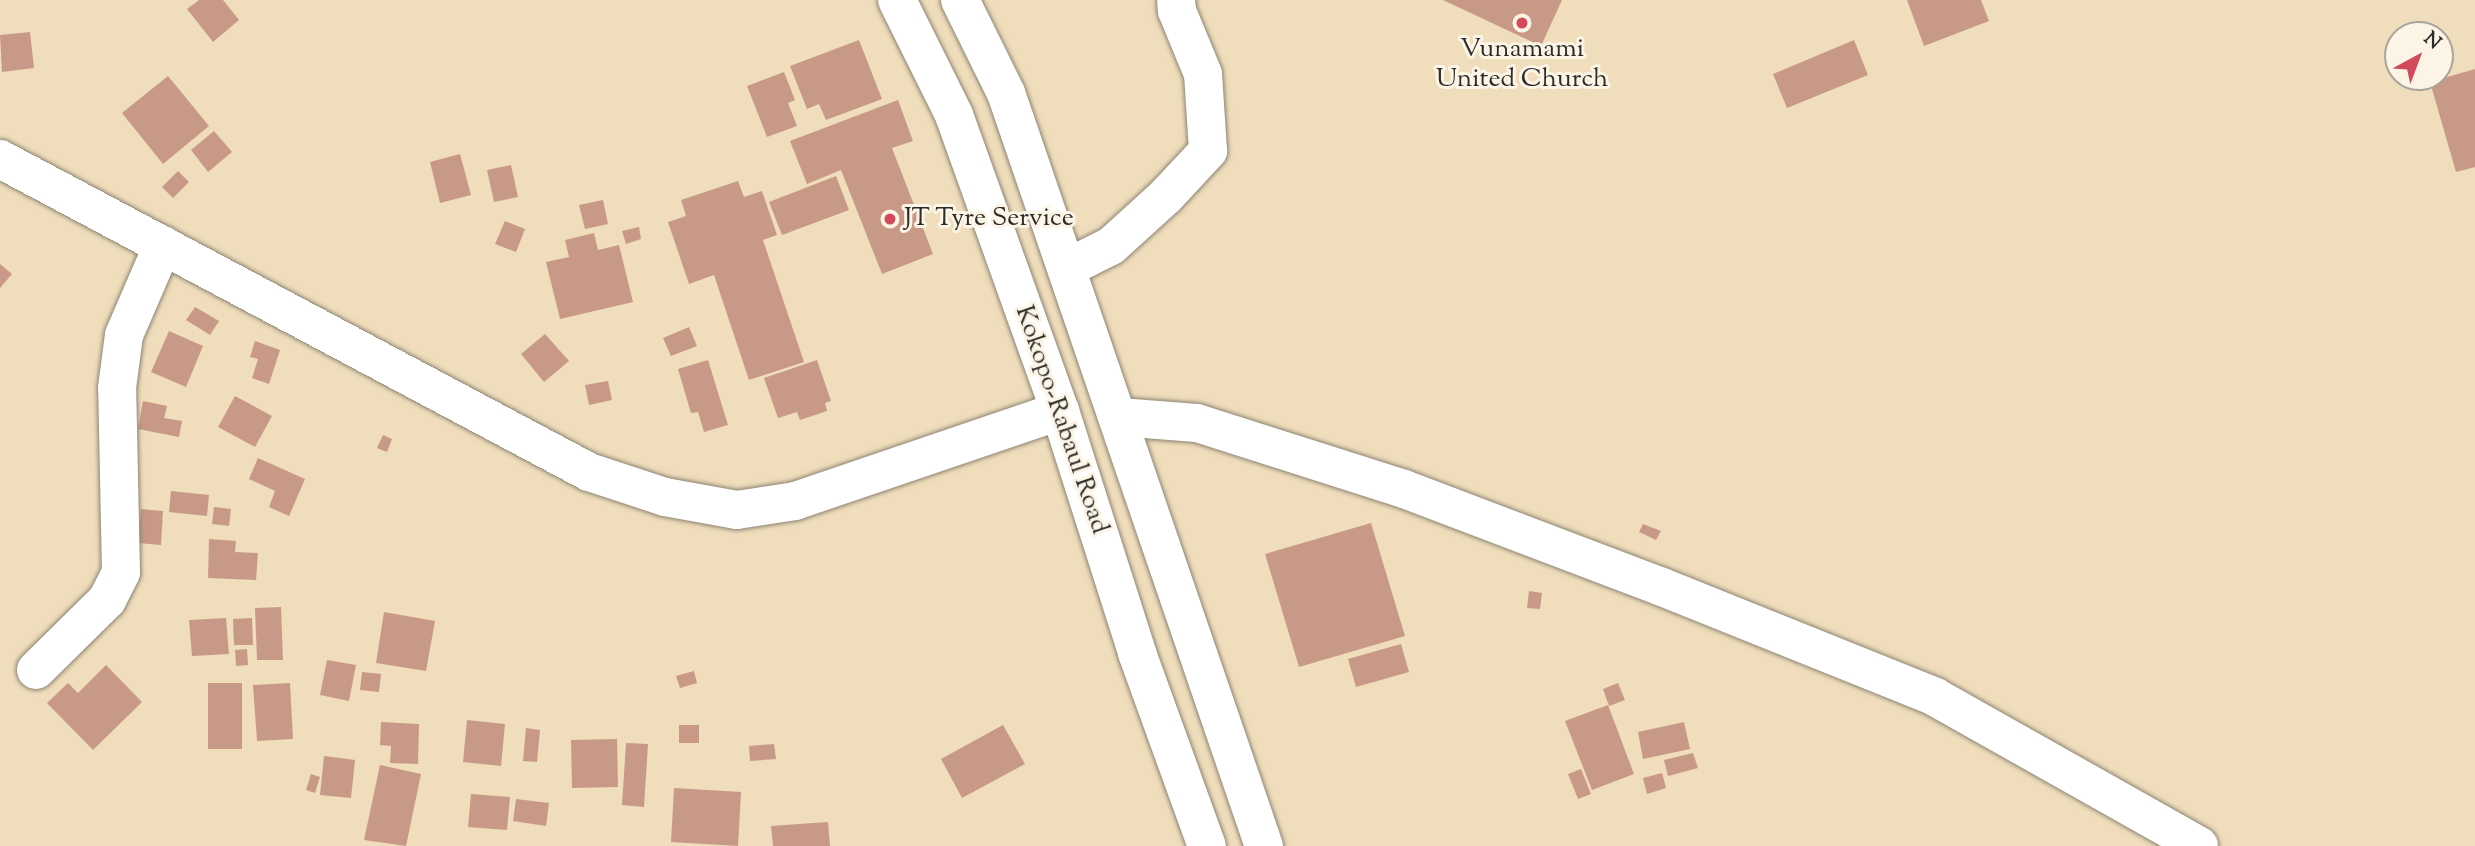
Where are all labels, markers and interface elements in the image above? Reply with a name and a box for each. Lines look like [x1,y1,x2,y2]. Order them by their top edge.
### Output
marker: Vunamami United Church [1514,15,1530,31]
north arrow [2384,21,2454,91]
text: N [2417,26,2446,56]
place label: Vunamami United Church [1436,34,1608,96]
place label: JT Tyre Service [904,203,1074,235]
marker: JT Tyre Service [882,211,898,227]
street label: Kokopo-Rabaul Road [1007,302,1115,538]

